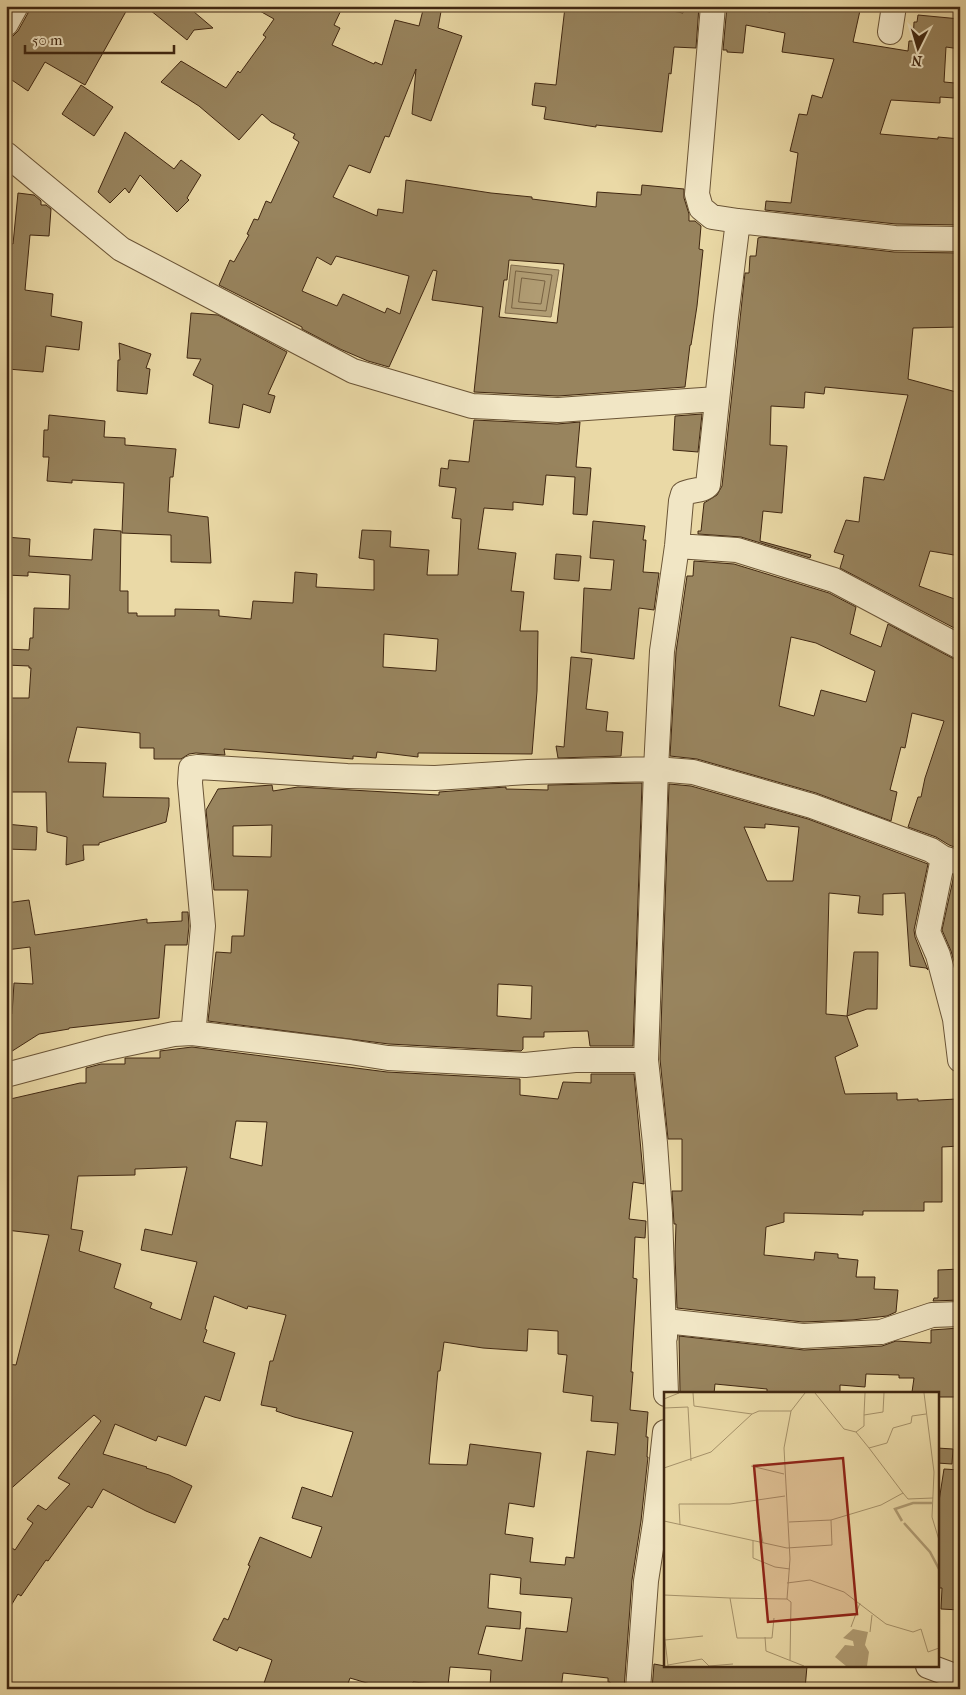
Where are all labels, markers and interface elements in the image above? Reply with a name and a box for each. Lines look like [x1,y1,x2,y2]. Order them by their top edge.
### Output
scale bar [25,22,174,54]
north arrow [894,22,944,72]
text: 50 m [32,31,63,49]
text: N [911,51,923,69]
inset map [664,1392,938,1668]

